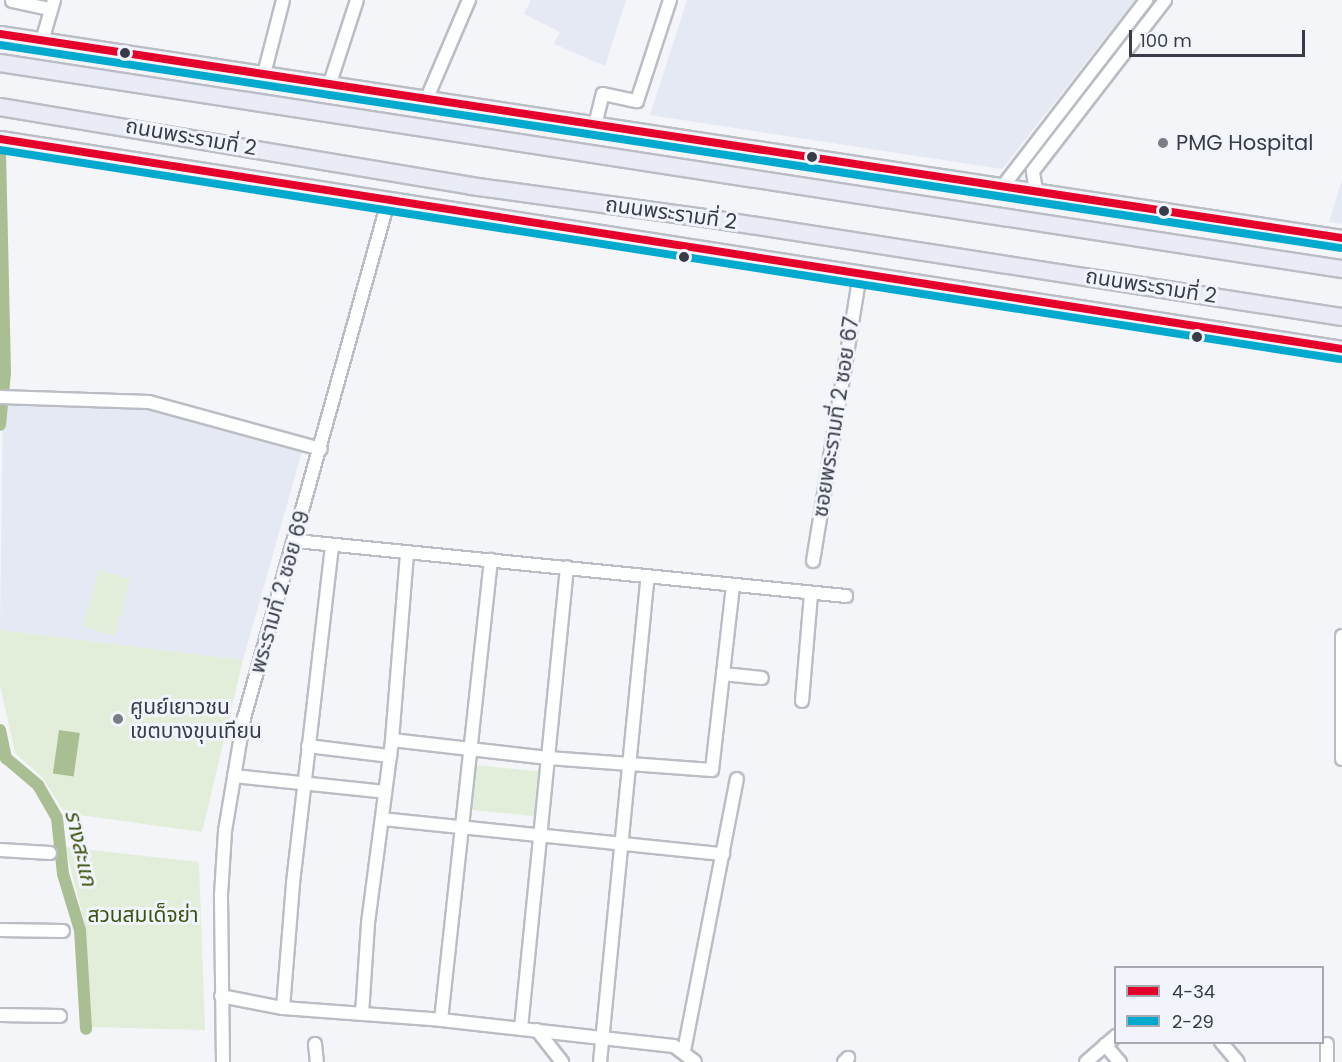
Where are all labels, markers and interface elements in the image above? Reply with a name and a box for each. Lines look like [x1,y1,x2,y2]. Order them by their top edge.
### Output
scale bar [1132,18,1308,56]
text: 100 m [1140,28,1192,53]
unlabelled marker [119,47,131,59]
street label: ถนนพระรามที่ 2 [124,113,258,161]
place label: PMG Hospital [1176,130,1313,156]
marker: PMG Hospital [1154,134,1172,152]
unlabelled marker [806,151,818,163]
street label: ถนนพระรามที่ 2 [604,191,738,235]
unlabelled marker [1158,205,1170,217]
unlabelled marker [678,251,690,263]
street label: ถนนพระรามที่ 2 [1084,263,1218,309]
street label: ซอยพระรามที่ 2 ซอย 67 [808,315,864,519]
unlabelled marker [1191,331,1203,343]
street label: พระรามที่ 2 ซอย 69 [245,508,315,676]
place label: ศูนย์เยาวชน เขตบางขุนเทียน [130,694,262,744]
marker: ศูนย์เยาวชน เขตบางขุนเทียน [111,712,125,726]
water label: รางสะแก [59,807,103,889]
park label: สวนสมเด็จย่า [87,902,199,928]
legend [1114,966,1324,1044]
text: 4-34 [1172,979,1215,1004]
text: 2-29 [1172,1009,1214,1034]

